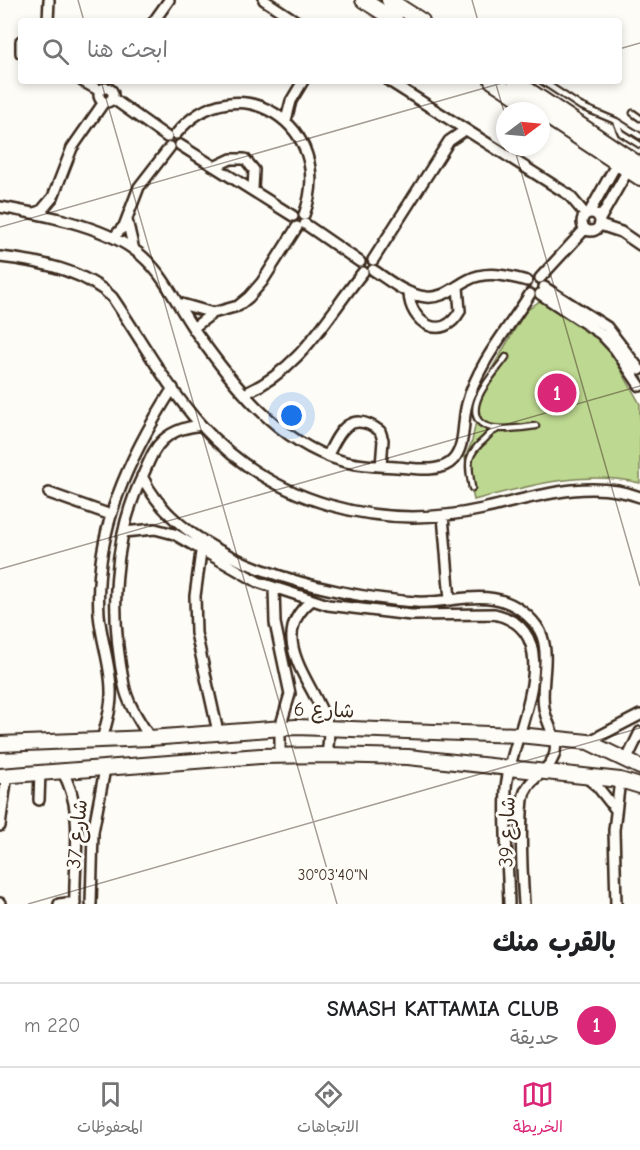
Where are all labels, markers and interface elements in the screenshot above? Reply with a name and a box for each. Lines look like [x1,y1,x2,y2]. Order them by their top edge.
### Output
search box [18,18,622,84]
icon: search [39,35,72,68]
text: ابحث هنا [87,37,168,63]
north arrow [496,102,550,156]
pin: 1 [538,370,576,416]
your location [277,401,306,430]
street label: شارع 6 [293,697,355,725]
street label: شارع 39 [494,796,522,868]
street label: شارع 37 [62,798,94,870]
text: 30°03'40"N [298,866,368,884]
text: بالقرب منك [493,928,616,958]
text: SMASH KATTAMIA CLUB [327,996,559,1022]
text: 220 m [24,1014,80,1037]
text: 1 [593,1014,600,1037]
text: حديقة [510,1026,559,1049]
tab: المحفوظات [77,1078,143,1141]
tab: الاتجاهات [297,1078,359,1141]
tab: الخريطة [513,1078,563,1141]

